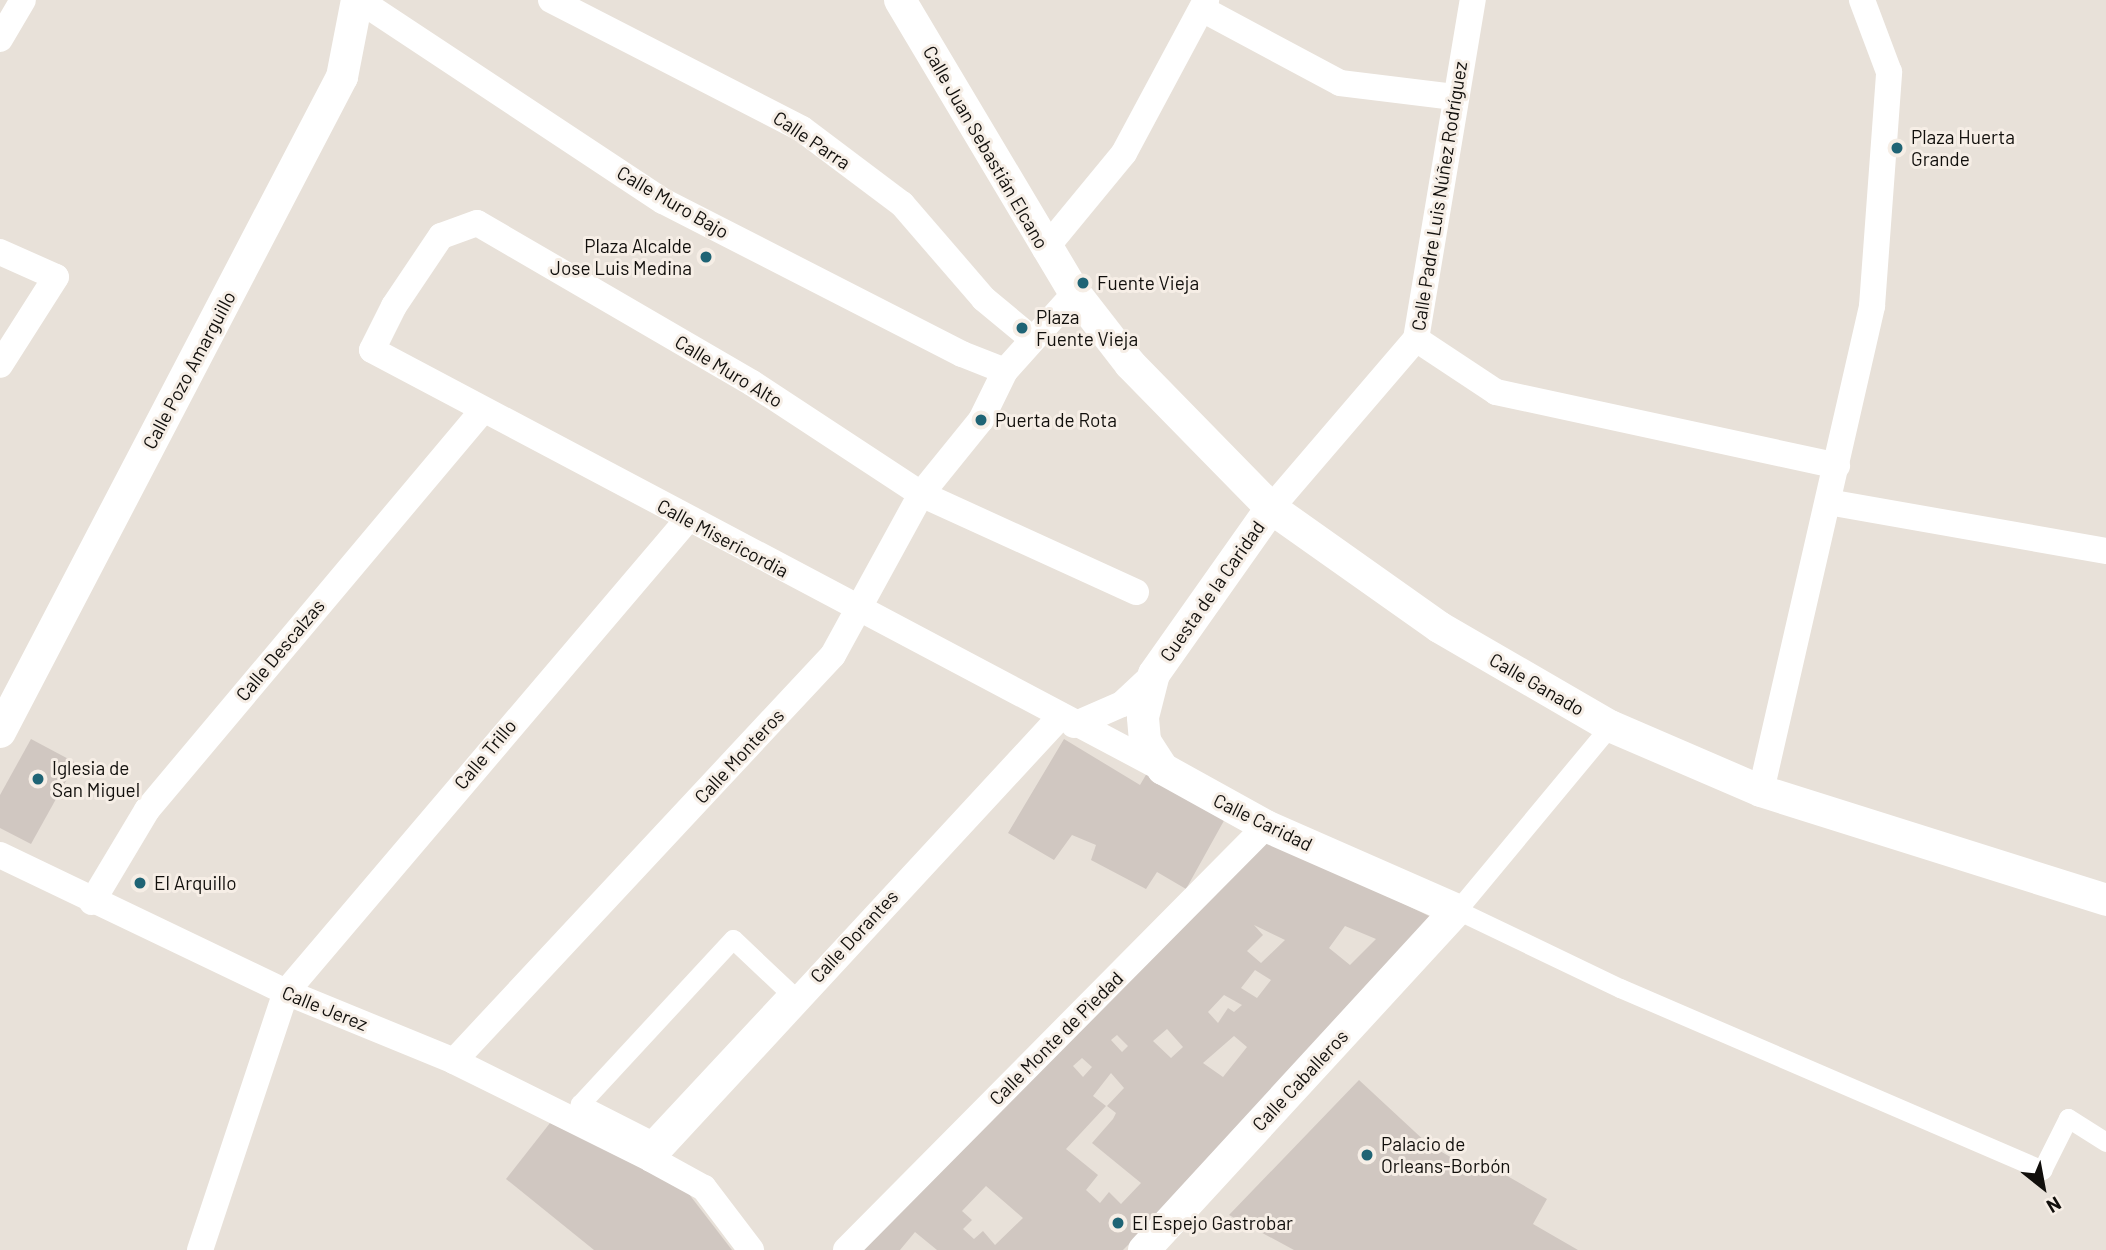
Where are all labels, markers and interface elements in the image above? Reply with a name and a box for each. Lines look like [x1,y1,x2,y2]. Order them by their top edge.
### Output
street label: Calle Juan Sebastián Elcano [919,41,1053,253]
street label: Calle Padre Luis Núñez Rodríguez [1406,60,1472,332]
street label: Calle Parra [769,106,855,174]
place label: Plaza Huerta Grande [1911,126,2015,170]
marker: Plaza Huerta Grande [1889,140,1905,156]
street label: Calle Muro Bajo [613,161,733,243]
place label: Plaza Alcalde Jose Luis Medina [550,235,692,279]
marker: Plaza Alcalde Jose Luis Medina [698,249,714,265]
place label: Fuente Vieja [1097,272,1199,294]
marker: Fuente Vieja [1075,275,1091,291]
street label: Calle Pozo Amarguillo [138,287,240,453]
place label: Plaza Fuente Vieja [1036,306,1138,350]
marker: Plaza Fuente Vieja [1014,320,1030,336]
street label: Calle Muro Alto [671,330,787,412]
place label: Puerta de Rota [995,409,1117,431]
marker: Puerta de Rota [973,412,989,428]
street label: Calle Misericordia [654,494,792,582]
street label: Cuesta de la Caridad [1155,516,1269,666]
street label: Calle Descalzas [231,594,329,706]
street label: Calle Ganado [1486,648,1588,720]
street label: Calle Monteros [689,704,789,808]
street label: Calle Trillo [449,714,521,794]
place label: Iglesia de San Miguel [52,757,140,801]
marker: Iglesia de San Miguel [30,771,46,787]
street label: Calle Caridad [1210,788,1316,856]
place label: El Arquillo [154,872,236,894]
marker: El Arquillo [132,875,148,891]
street label: Calle Dorantes [805,885,903,987]
street label: Calle Monte de Piedad [984,966,1128,1110]
street label: Calle Jerez [279,981,371,1035]
street label: Calle Caballeros [1247,1025,1353,1135]
place label: Palacio de Orleans-Borbón [1381,1133,1511,1177]
marker: Palacio de Orleans-Borbón [1359,1147,1375,1163]
north arrow [2008,1152,2078,1222]
text: N [2043,1192,2065,1219]
place label: El Espejo Gastrobar [1132,1212,1293,1234]
marker: El Espejo Gastrobar [1110,1215,1126,1231]

